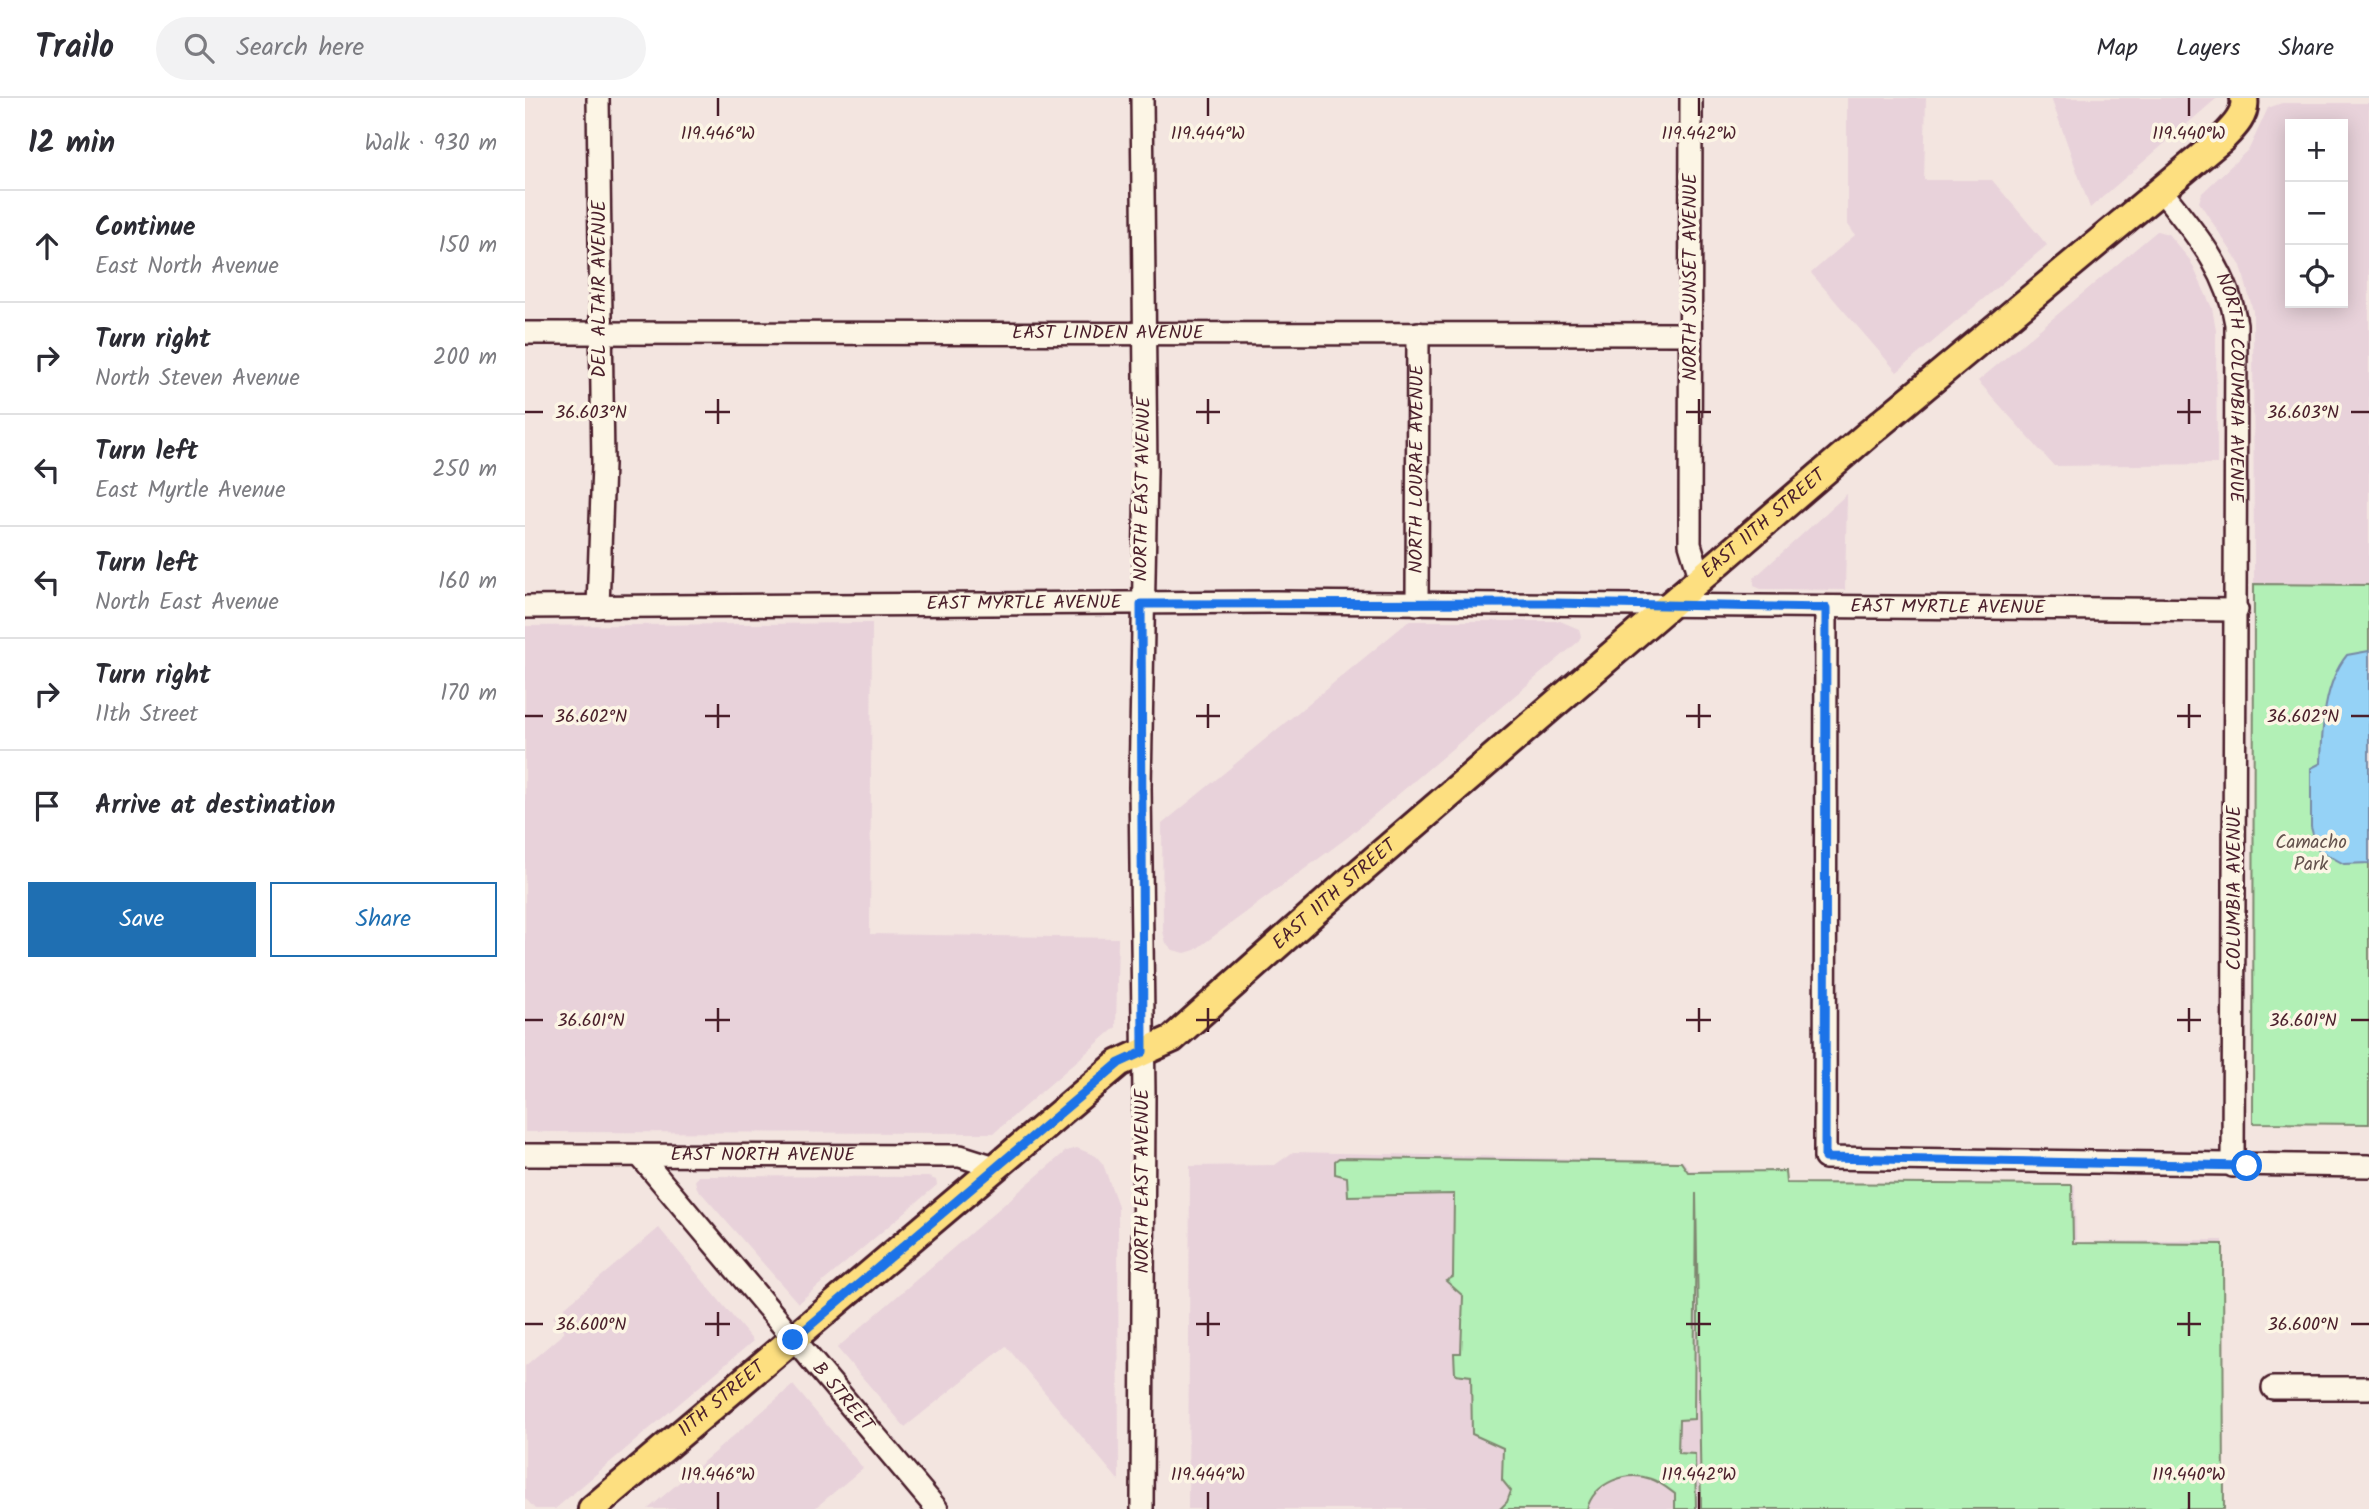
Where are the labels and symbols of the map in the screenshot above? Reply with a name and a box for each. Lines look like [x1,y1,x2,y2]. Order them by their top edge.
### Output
text: 119.446°W [681,120,755,149]
text: 119.444°W [1171,120,1245,149]
text: 119.442°W [1662,120,1736,149]
text: 119.440°W [2152,120,2226,149]
street label: NORTH SUNSET AVENUE [1676,172,1706,381]
street label: DEL ALTAIR AVENUE [585,199,615,378]
street label: NORTH COLUMBIA AVENUE [2207,268,2252,504]
street label: EAST LINDEN AVENUE [1012,318,1205,349]
street label: NORTH LOURAE AVENUE [1402,363,1433,574]
street label: NORTH EAST AVENUE [1126,395,1160,582]
text: 36.603°N [555,399,627,428]
text: 36.603°N [2267,399,2339,428]
street label: EAST 11TH STREET [1694,460,1834,587]
street label: EAST MYRTLE AVENUE [926,588,1123,619]
street label: EAST MYRTLE AVENUE [1850,592,2047,623]
text: 36.602°N [555,703,627,732]
text: 36.602°N [2267,703,2339,732]
street label: COLUMBIA AVENUE [2220,805,2250,971]
park label: Camacho Park [2275,828,2347,880]
street label: EAST 11TH STREET [1266,830,1405,958]
text: 36.601°N [557,1007,625,1036]
text: 36.601°N [2269,1007,2337,1036]
street label: NORTH EAST AVENUE [1128,1088,1158,1273]
street label: EAST NORTH AVENUE [671,1140,856,1171]
route start [2231,1150,2262,1181]
text: 36.600°N [556,1311,626,1340]
text: 36.600°N [2268,1311,2338,1340]
route end [777,1324,808,1355]
street label: 11TH STREET [672,1352,773,1445]
street label: B STREET [804,1355,882,1440]
text: 119.446°W [681,1461,755,1490]
text: 119.444°W [1171,1461,1245,1490]
text: 119.442°W [1662,1461,1736,1490]
text: 119.440°W [2152,1461,2226,1490]

